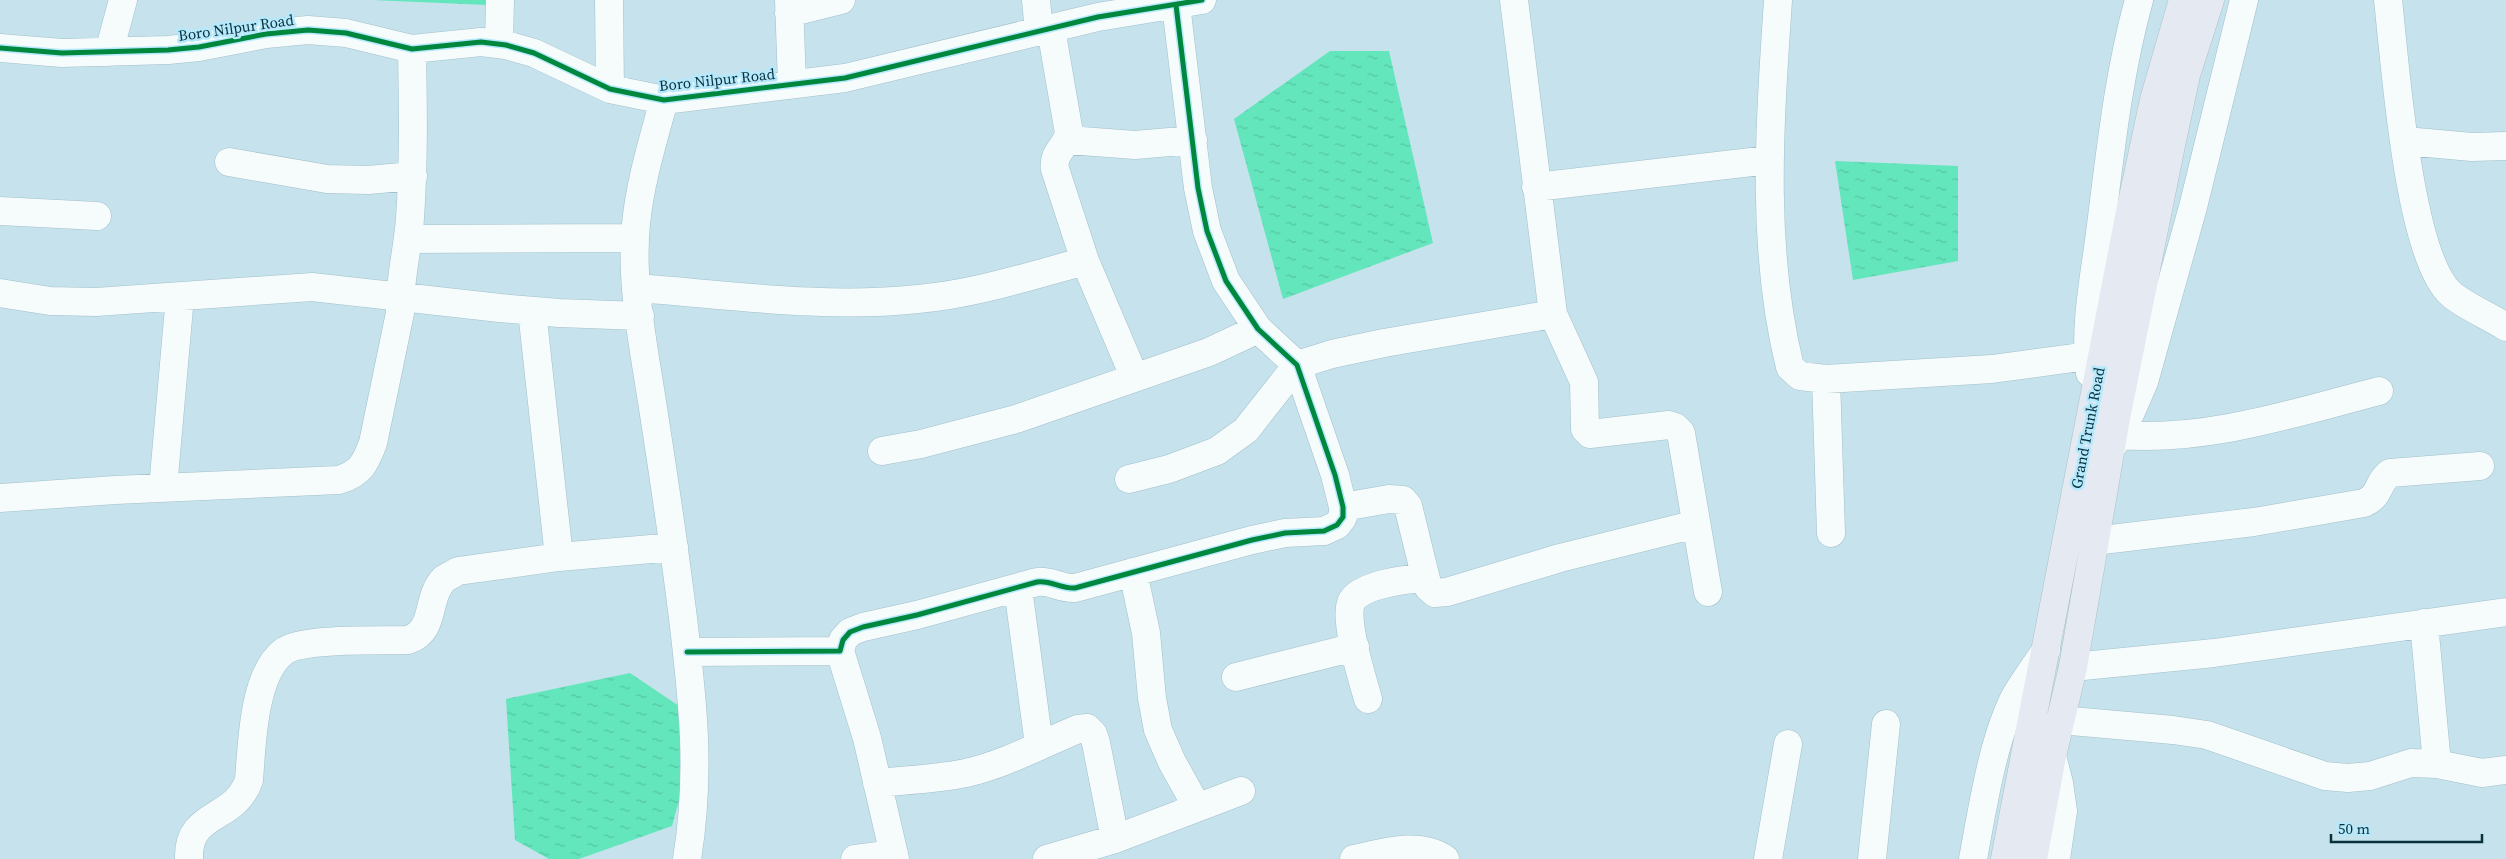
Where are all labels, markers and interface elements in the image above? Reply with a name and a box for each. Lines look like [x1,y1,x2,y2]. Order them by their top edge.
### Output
street label: Boro Nilpur Road [177,9,296,46]
street label: Boro Nilpur Road [658,63,776,96]
street label: Grand Trunk Road [2065,365,2110,490]
scale bar [2331,812,2482,844]
text: 50 m [2338,818,2370,839]

